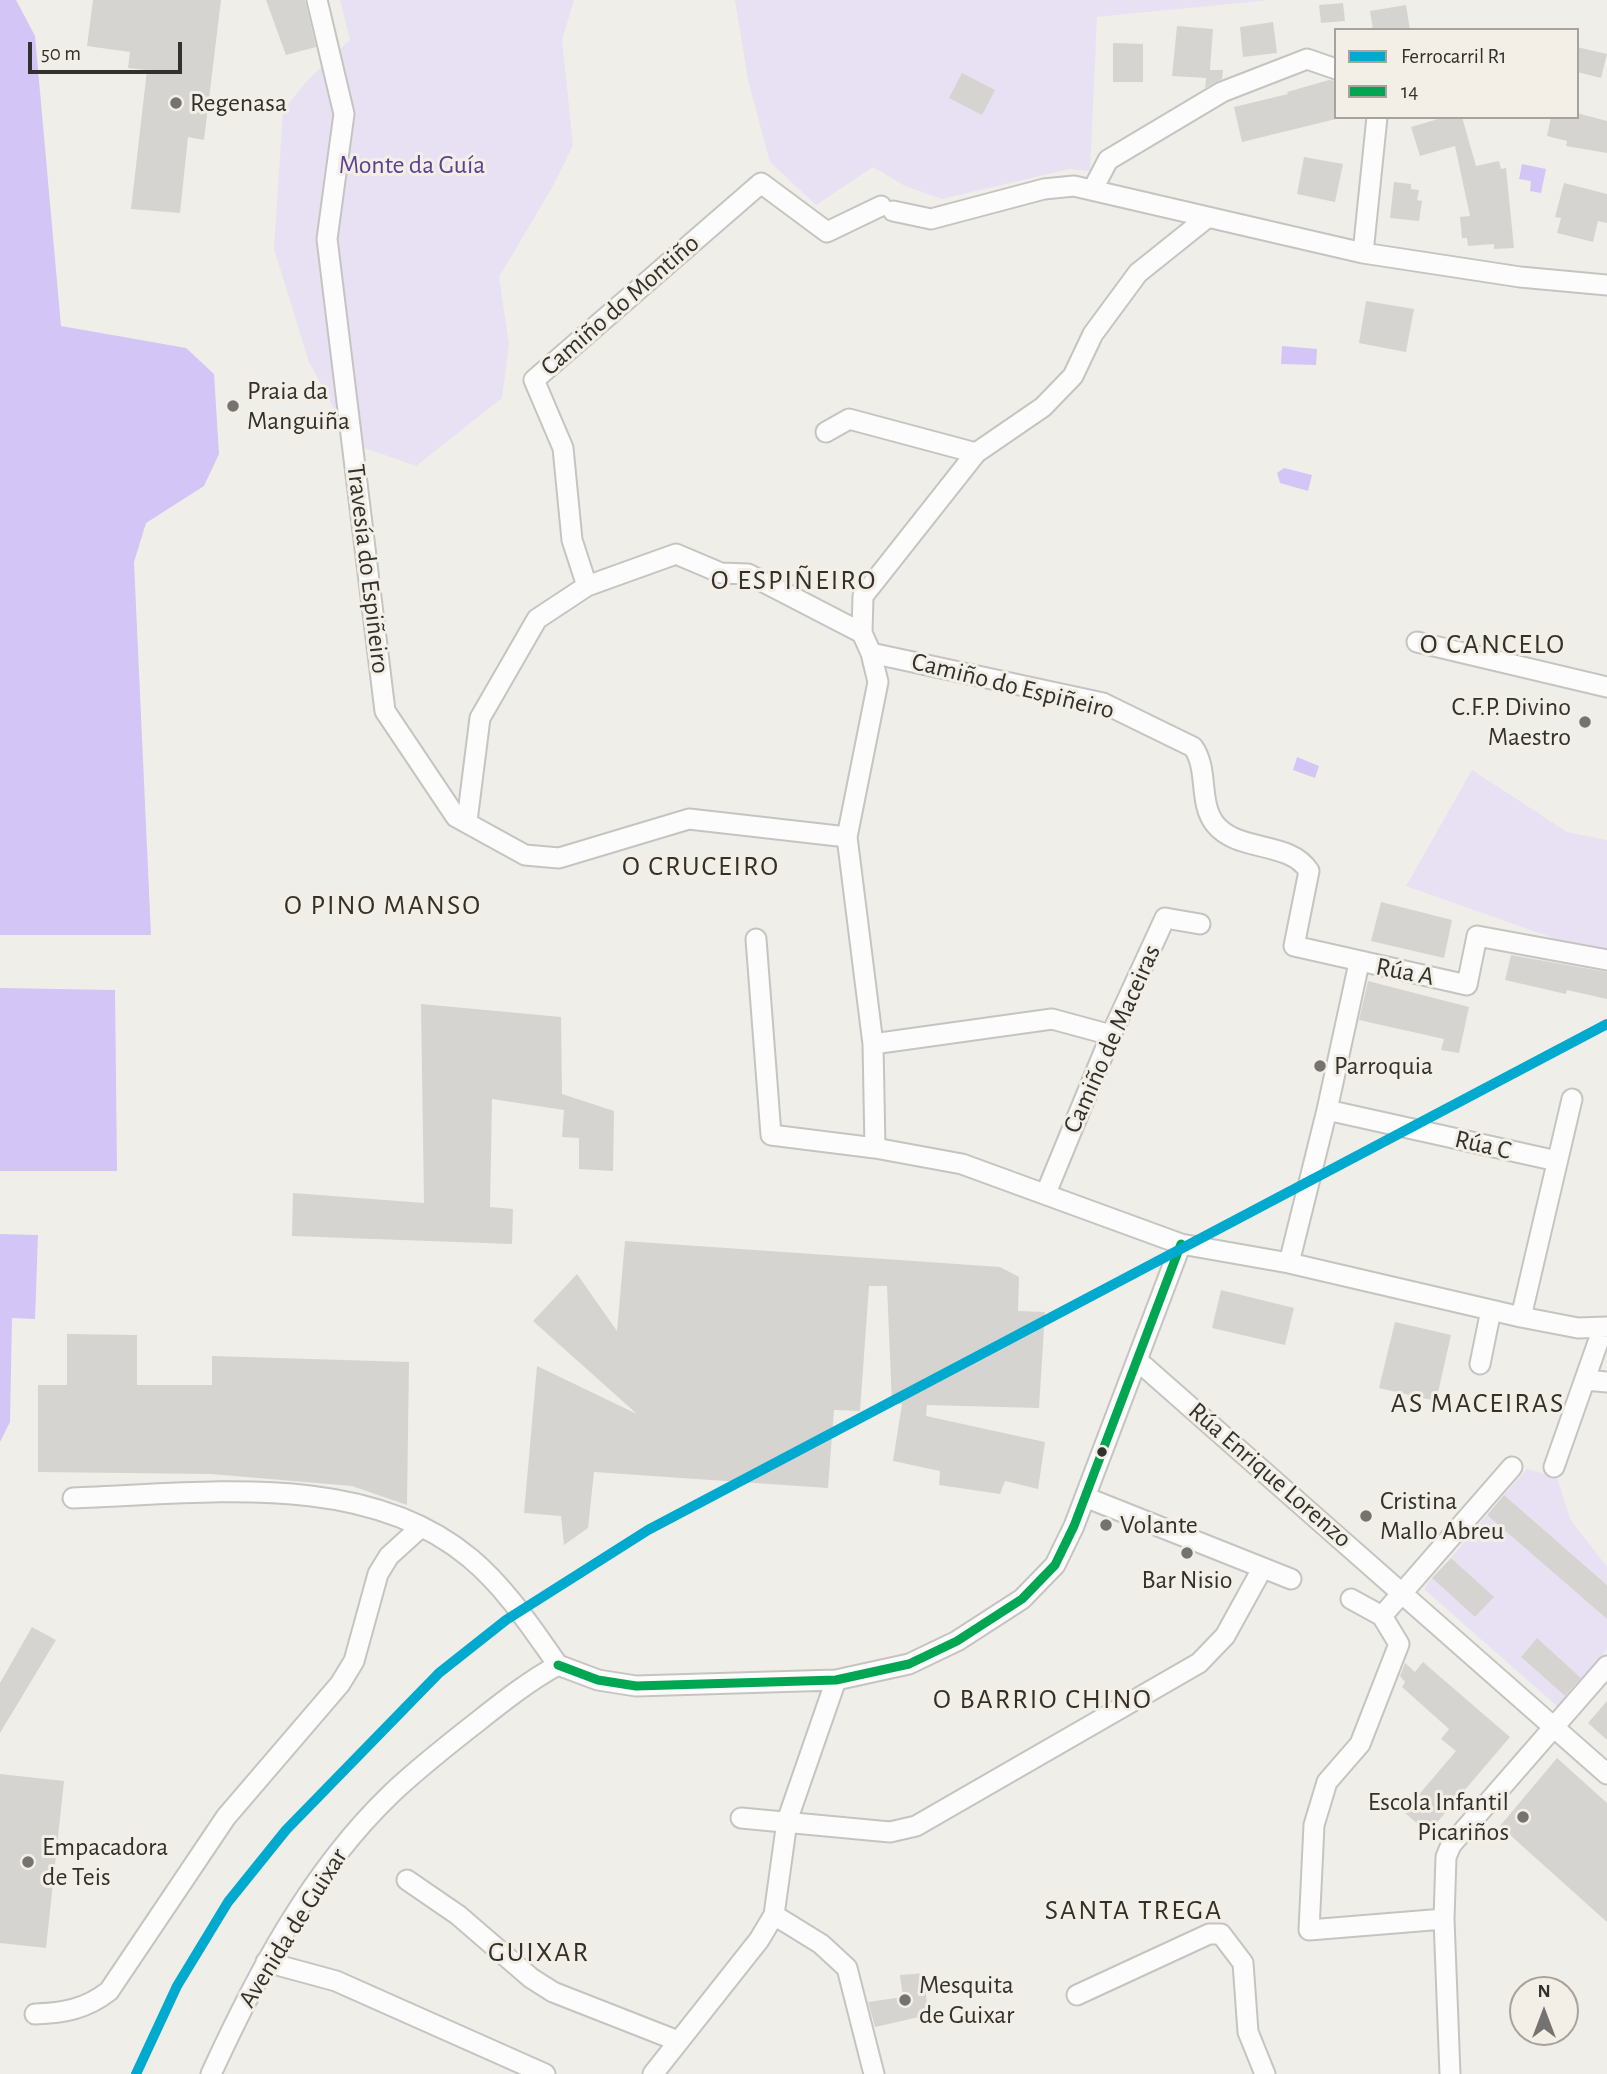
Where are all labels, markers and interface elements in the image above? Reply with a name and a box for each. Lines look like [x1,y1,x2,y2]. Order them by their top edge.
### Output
scale bar [32,28,186,72]
legend [1334,28,1579,119]
text: 50 m [41,43,81,64]
text: Ferrocarril R1 [1401,46,1506,67]
text: 14 [1401,81,1418,102]
place label: Regenasa [190,87,287,119]
marker: Regenasa [168,95,184,111]
park label: Monte da Guía [339,149,485,181]
street label: Camiño do Montiño [534,228,706,382]
place label: Praia da Manguiña [247,375,350,436]
marker: Praia da Manguiña [225,398,241,414]
street label: Travesía do Espiñeiro [340,463,396,675]
district label: O ESPIÑEIRO [712,564,876,598]
district label: O CANCELO [1421,628,1565,662]
street label: Camiño do Espiñeiro [908,646,1118,726]
place label: C.F.P. Divino Maestro [1451,691,1571,752]
marker: C.F.P. Divino Maestro [1577,714,1593,730]
district label: O CRUCEIRO [623,850,779,884]
district label: O PINO MANSO [286,889,480,923]
street label: Camiño de Maceiras [1056,940,1168,1138]
street label: Rúa A [1373,951,1437,993]
place label: Parroquia [1334,1050,1433,1082]
marker: Parroquia [1312,1058,1328,1074]
street label: Rúa C [1452,1123,1514,1167]
district label: AS MACEIRAS [1392,1387,1564,1421]
street label: Rúa Enrique Lorenzo [1182,1396,1358,1554]
unlabelled marker [1095,1445,1109,1459]
place label: Cristina Mallo Abreu [1380,1485,1504,1546]
marker: Cristina Mallo Abreu [1358,1508,1374,1524]
place label: Volante [1120,1509,1198,1541]
marker: Volante [1098,1517,1114,1533]
marker: Bar Nisio [1179,1545,1195,1561]
place label: Bar Nisio [1141,1564,1233,1596]
district label: O BARRIO CHINO [935,1683,1151,1717]
place label: Escola Infantil Picariños [1368,1786,1509,1848]
marker: Escola Infantil Picariños [1515,1809,1531,1825]
place label: Empacadora de Teis [42,1831,168,1892]
street label: Avenida de Guixar [232,1843,354,2013]
marker: Empacadora de Teis [20,1854,36,1870]
district label: SANTA TREGA [1046,1894,1222,1928]
district label: GUIXAR [489,1936,589,1970]
place label: Mesquita de Guixar [919,1969,1014,2030]
north arrow [1509,1976,1579,2046]
text: N [1537,1982,1551,2001]
marker: Mesquita de Guixar [897,1992,913,2008]

